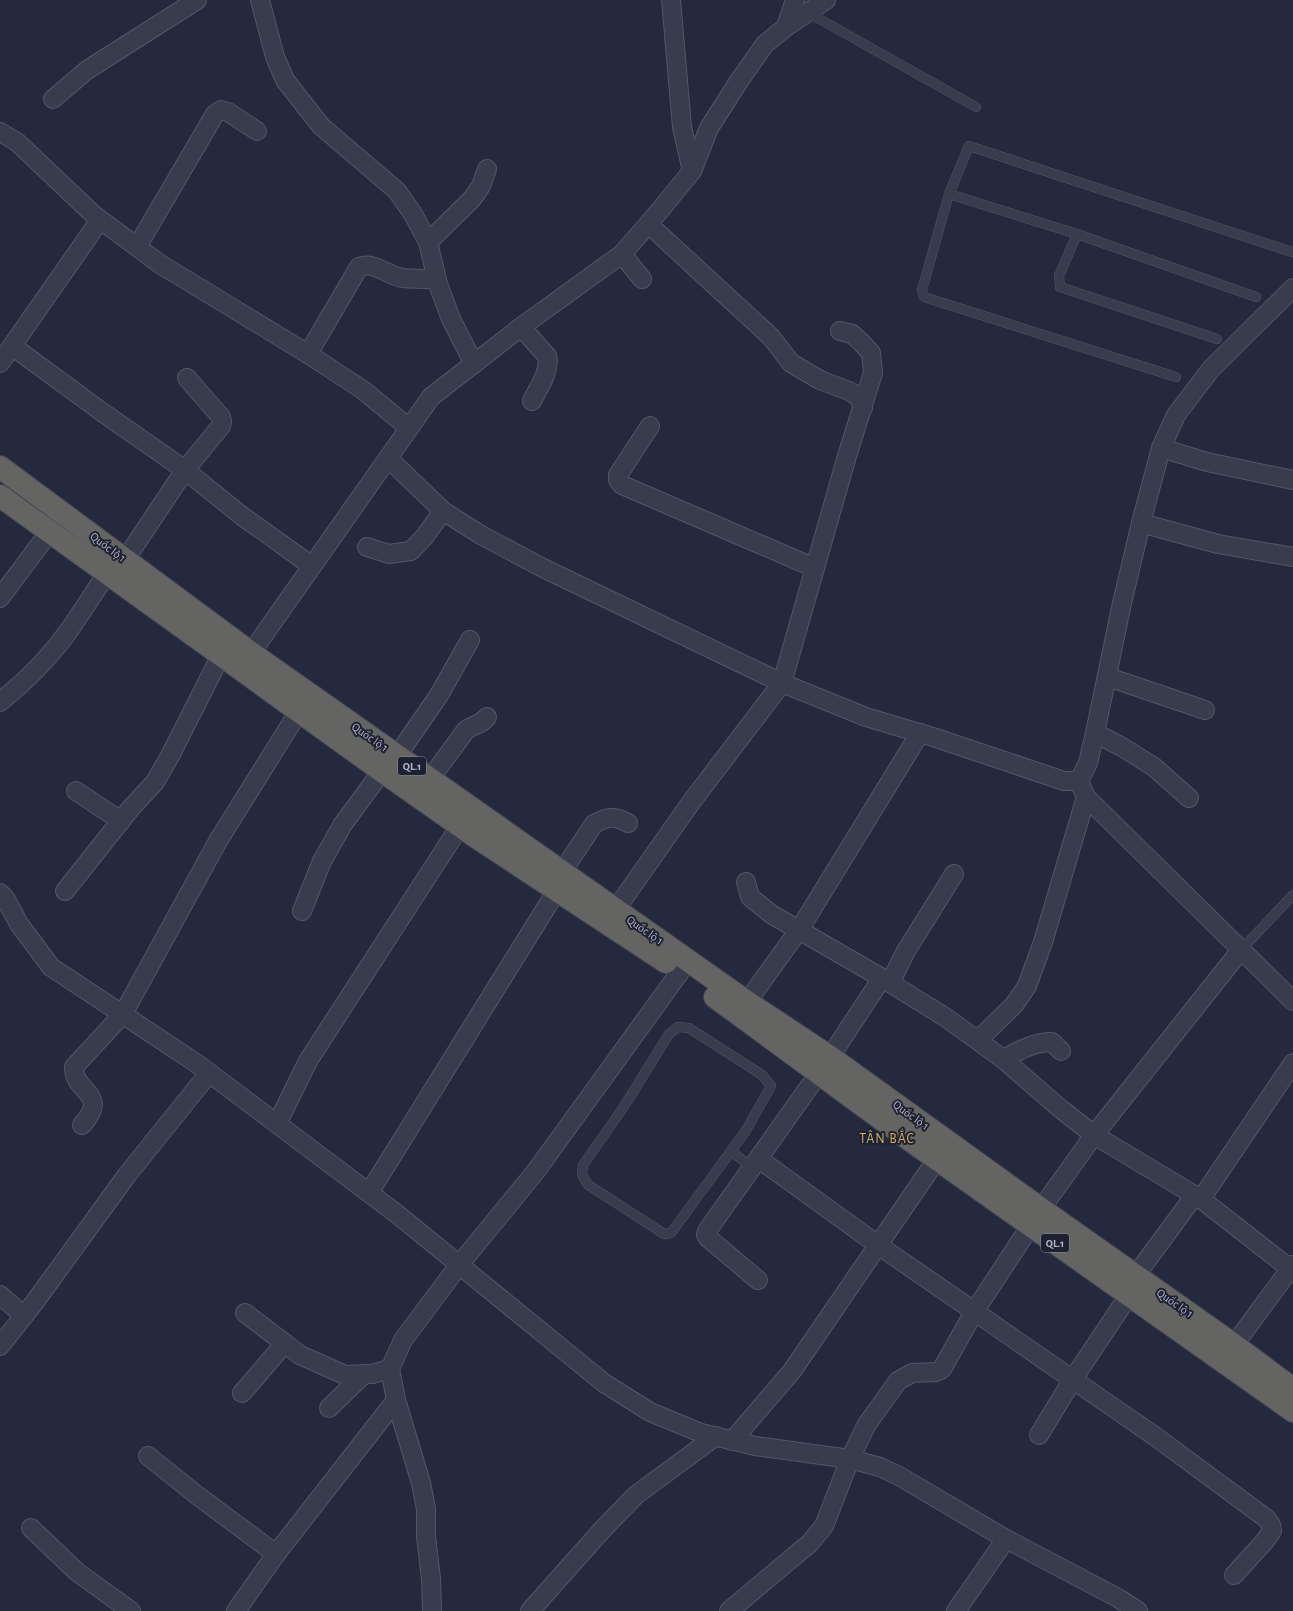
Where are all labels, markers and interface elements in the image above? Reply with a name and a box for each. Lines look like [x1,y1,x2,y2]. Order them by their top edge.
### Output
street label: Quốc lộ 1 [87,530,128,565]
street label: Quốc lộ 1 [349,720,390,755]
road number: QL.1 [398,757,426,775]
street label: Quốc lộ 1 [624,913,665,948]
street label: Quốc lộ 1 [890,1098,931,1133]
district label: TÂN BẮC [859,1128,915,1146]
road number: QL.1 [1041,1234,1069,1252]
street label: Quốc lộ 1 [1154,1286,1195,1321]

